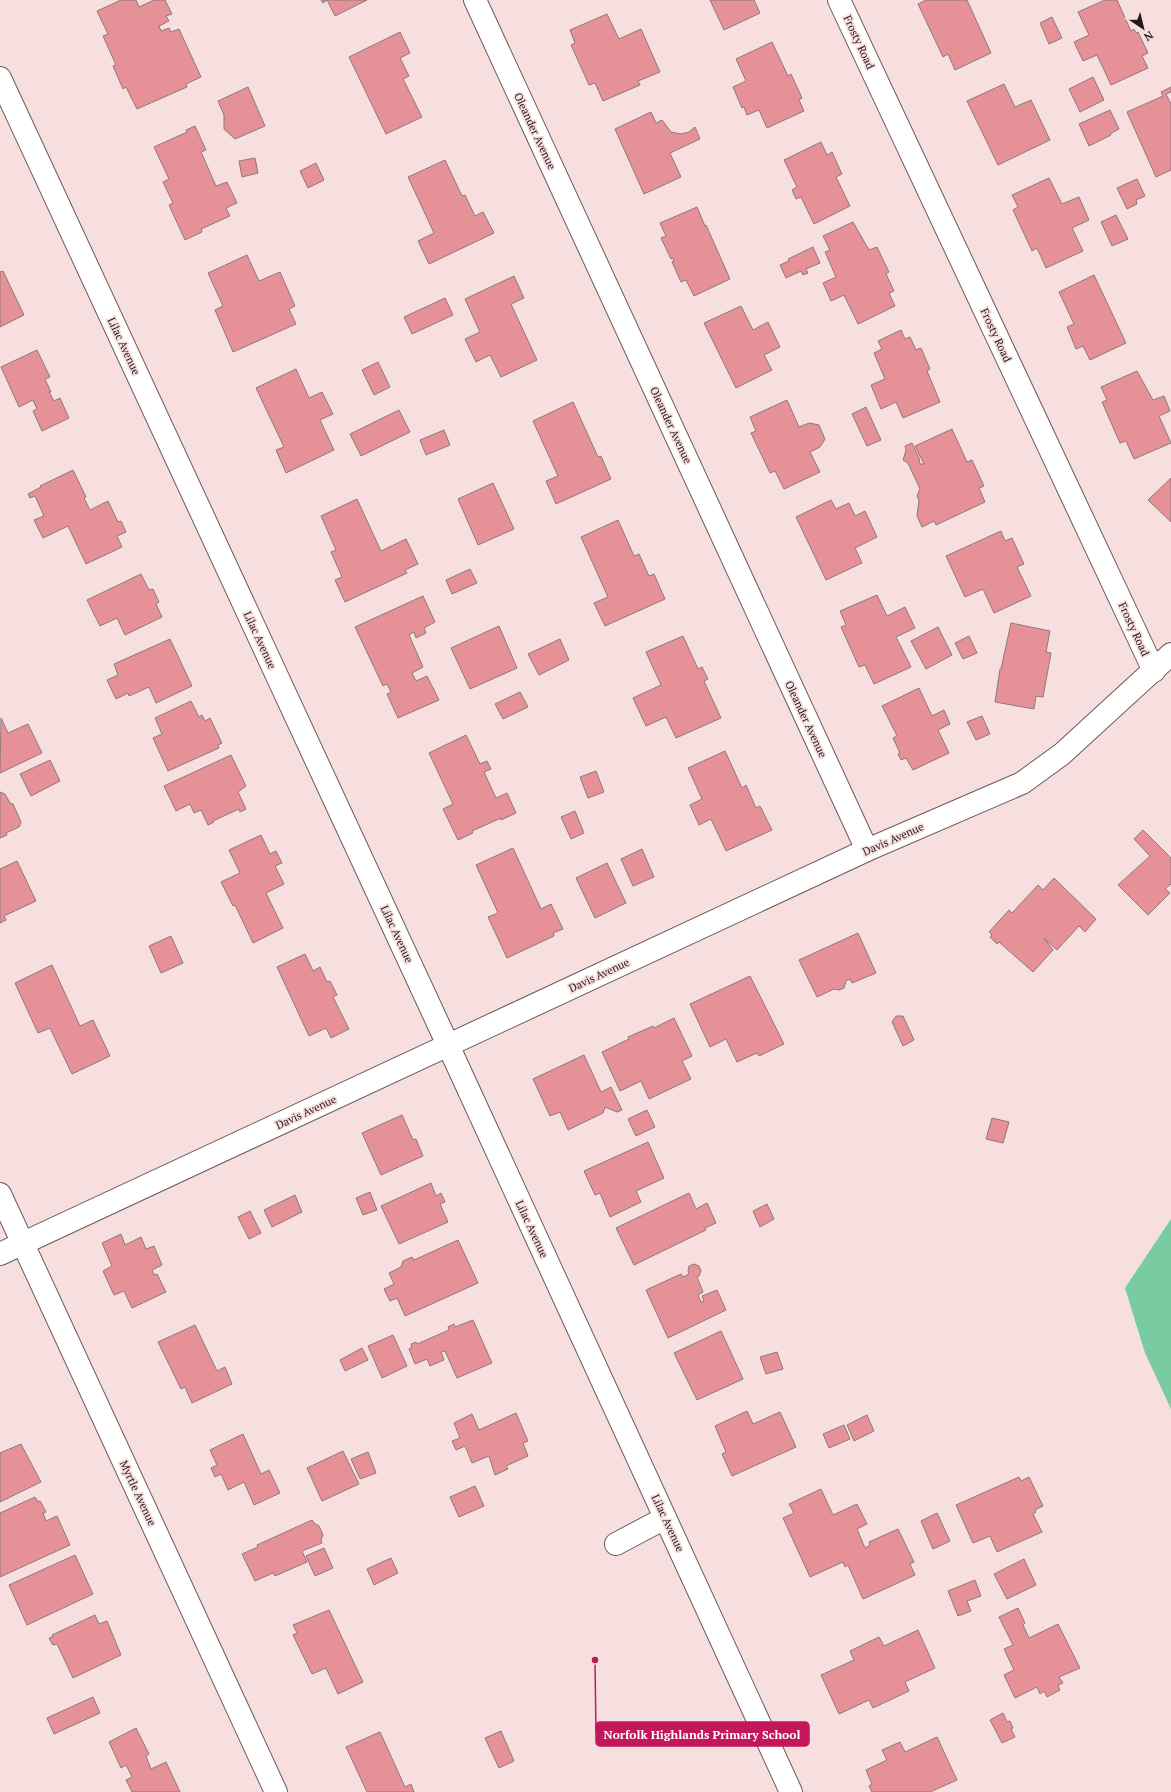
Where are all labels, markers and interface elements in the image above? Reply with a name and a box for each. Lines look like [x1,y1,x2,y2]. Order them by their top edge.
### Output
north arrow [1123,8,1163,48]
street label: Frosty Road [840,13,878,71]
text: N [1141,28,1156,45]
street label: Oleander Avenue [511,90,559,172]
street label: Frosty Road [977,306,1015,364]
street label: Lilac Avenue [105,315,144,377]
street label: Oleander Avenue [647,384,695,466]
street label: Frosty Road [1115,600,1153,658]
street label: Lilac Avenue [241,609,280,671]
street label: Oleander Avenue [782,678,830,760]
street label: Davis Avenue [860,819,926,859]
street label: Lilac Avenue [378,903,417,965]
street label: Davis Avenue [566,955,632,995]
street label: Davis Avenue [273,1092,339,1132]
street label: Lilac Avenue [513,1198,552,1260]
street label: Myrtle Avenue [117,1458,159,1528]
street label: Lilac Avenue [649,1492,688,1554]
callout: Norfolk Highlands Primary School [596,1722,809,1746]
text: Norfolk Highlands Primary School [604,1727,800,1742]

